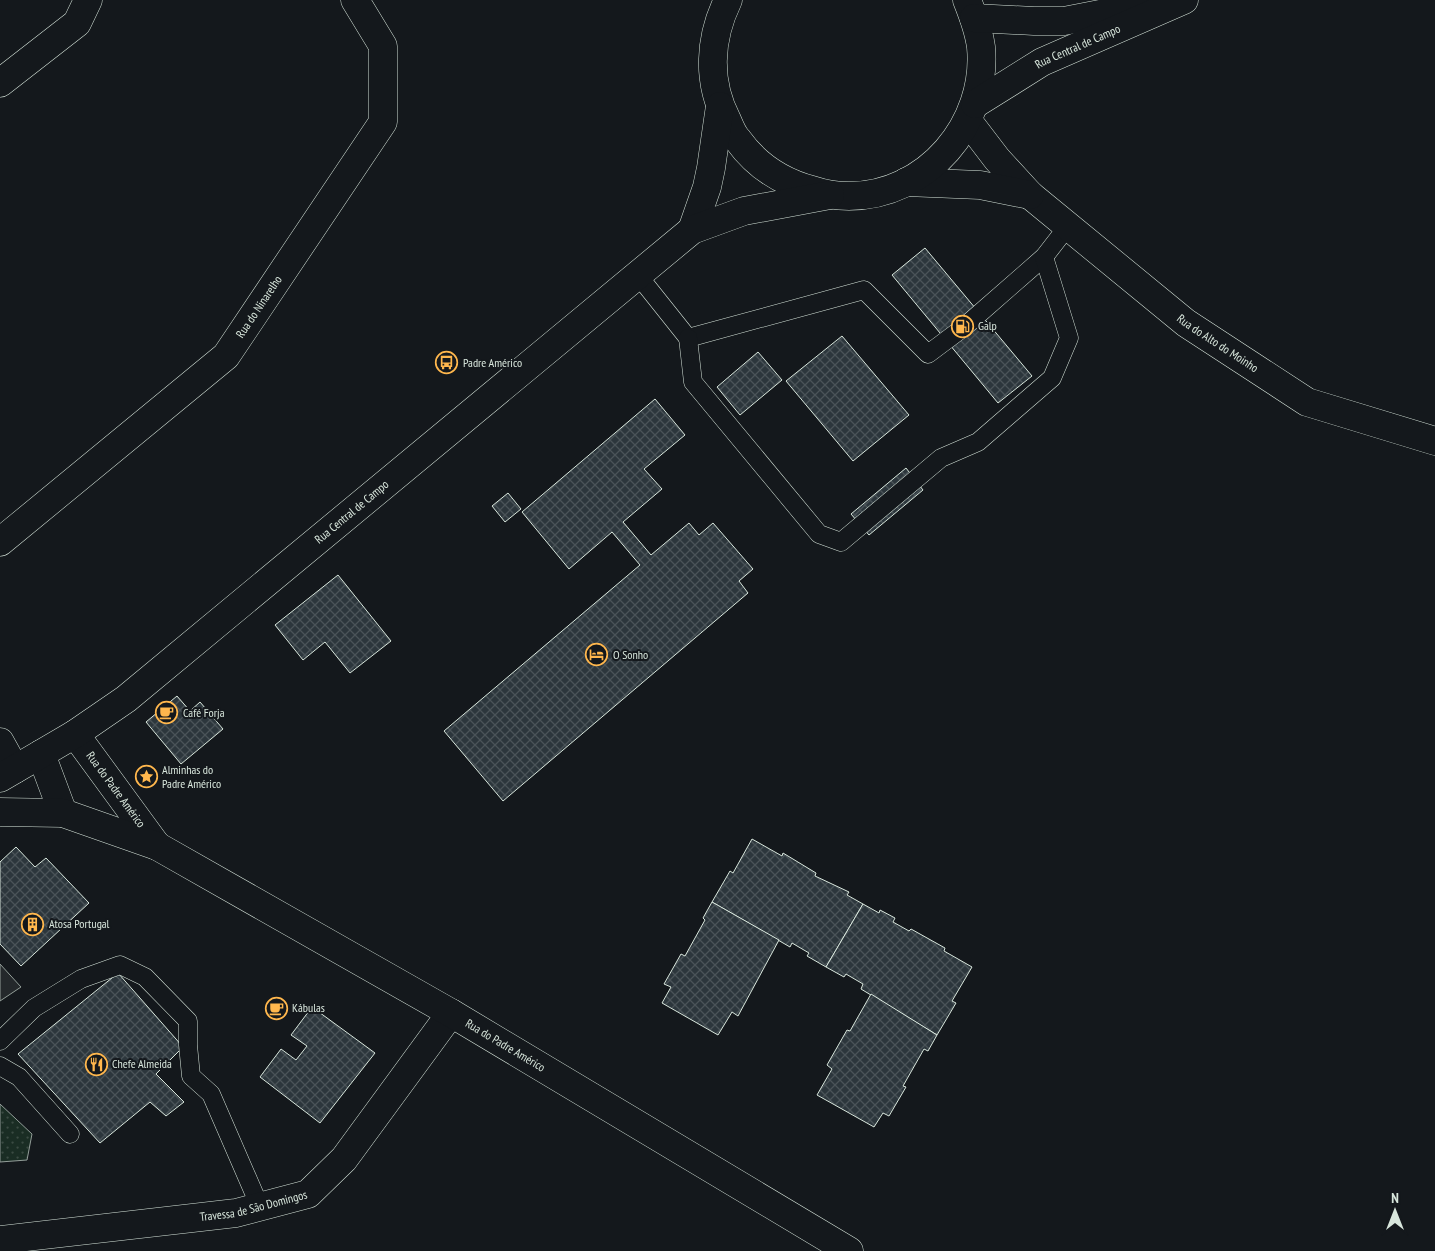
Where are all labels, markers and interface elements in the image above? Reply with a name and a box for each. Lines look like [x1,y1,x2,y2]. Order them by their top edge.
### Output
street label: Rua Central de Campo [1032,21,1122,72]
street label: Rua do Ninarelho [232,272,285,341]
street label: Rua do Alto do Moinho [1174,311,1261,375]
fuel station icon: Galp [950,314,974,338]
place label: Galp [978,318,997,333]
bus stop icon: Padre Américo [435,351,459,375]
place label: Padre Américo [463,355,522,370]
street label: Rua Central de Campo [311,477,392,547]
hotel icon: O Sonho [585,643,609,667]
place label: O Sonho [613,647,648,662]
cafe icon: Café Forja [155,701,179,725]
place label: Café Forja [183,705,225,720]
street label: Rua do Padre Américo [83,748,149,830]
place label: Alminhas do Padre Américo [162,762,221,791]
place icon: Alminhas do Padre Américo [134,765,158,789]
building icon: Atosa Portugal [21,912,45,936]
place label: Atosa Portugal [49,916,110,931]
cafe icon: Kábulas [264,996,288,1020]
place label: Kábulas [292,1000,325,1015]
street label: Rua do Padre Américo [463,1015,548,1075]
restaurant icon: Chefe Almeida [84,1052,108,1076]
place label: Chefe Almeida [112,1056,172,1071]
north arrow [1370,1186,1420,1236]
street label: Travessa de São Domingos [199,1187,309,1224]
text: N [1391,1189,1399,1207]

